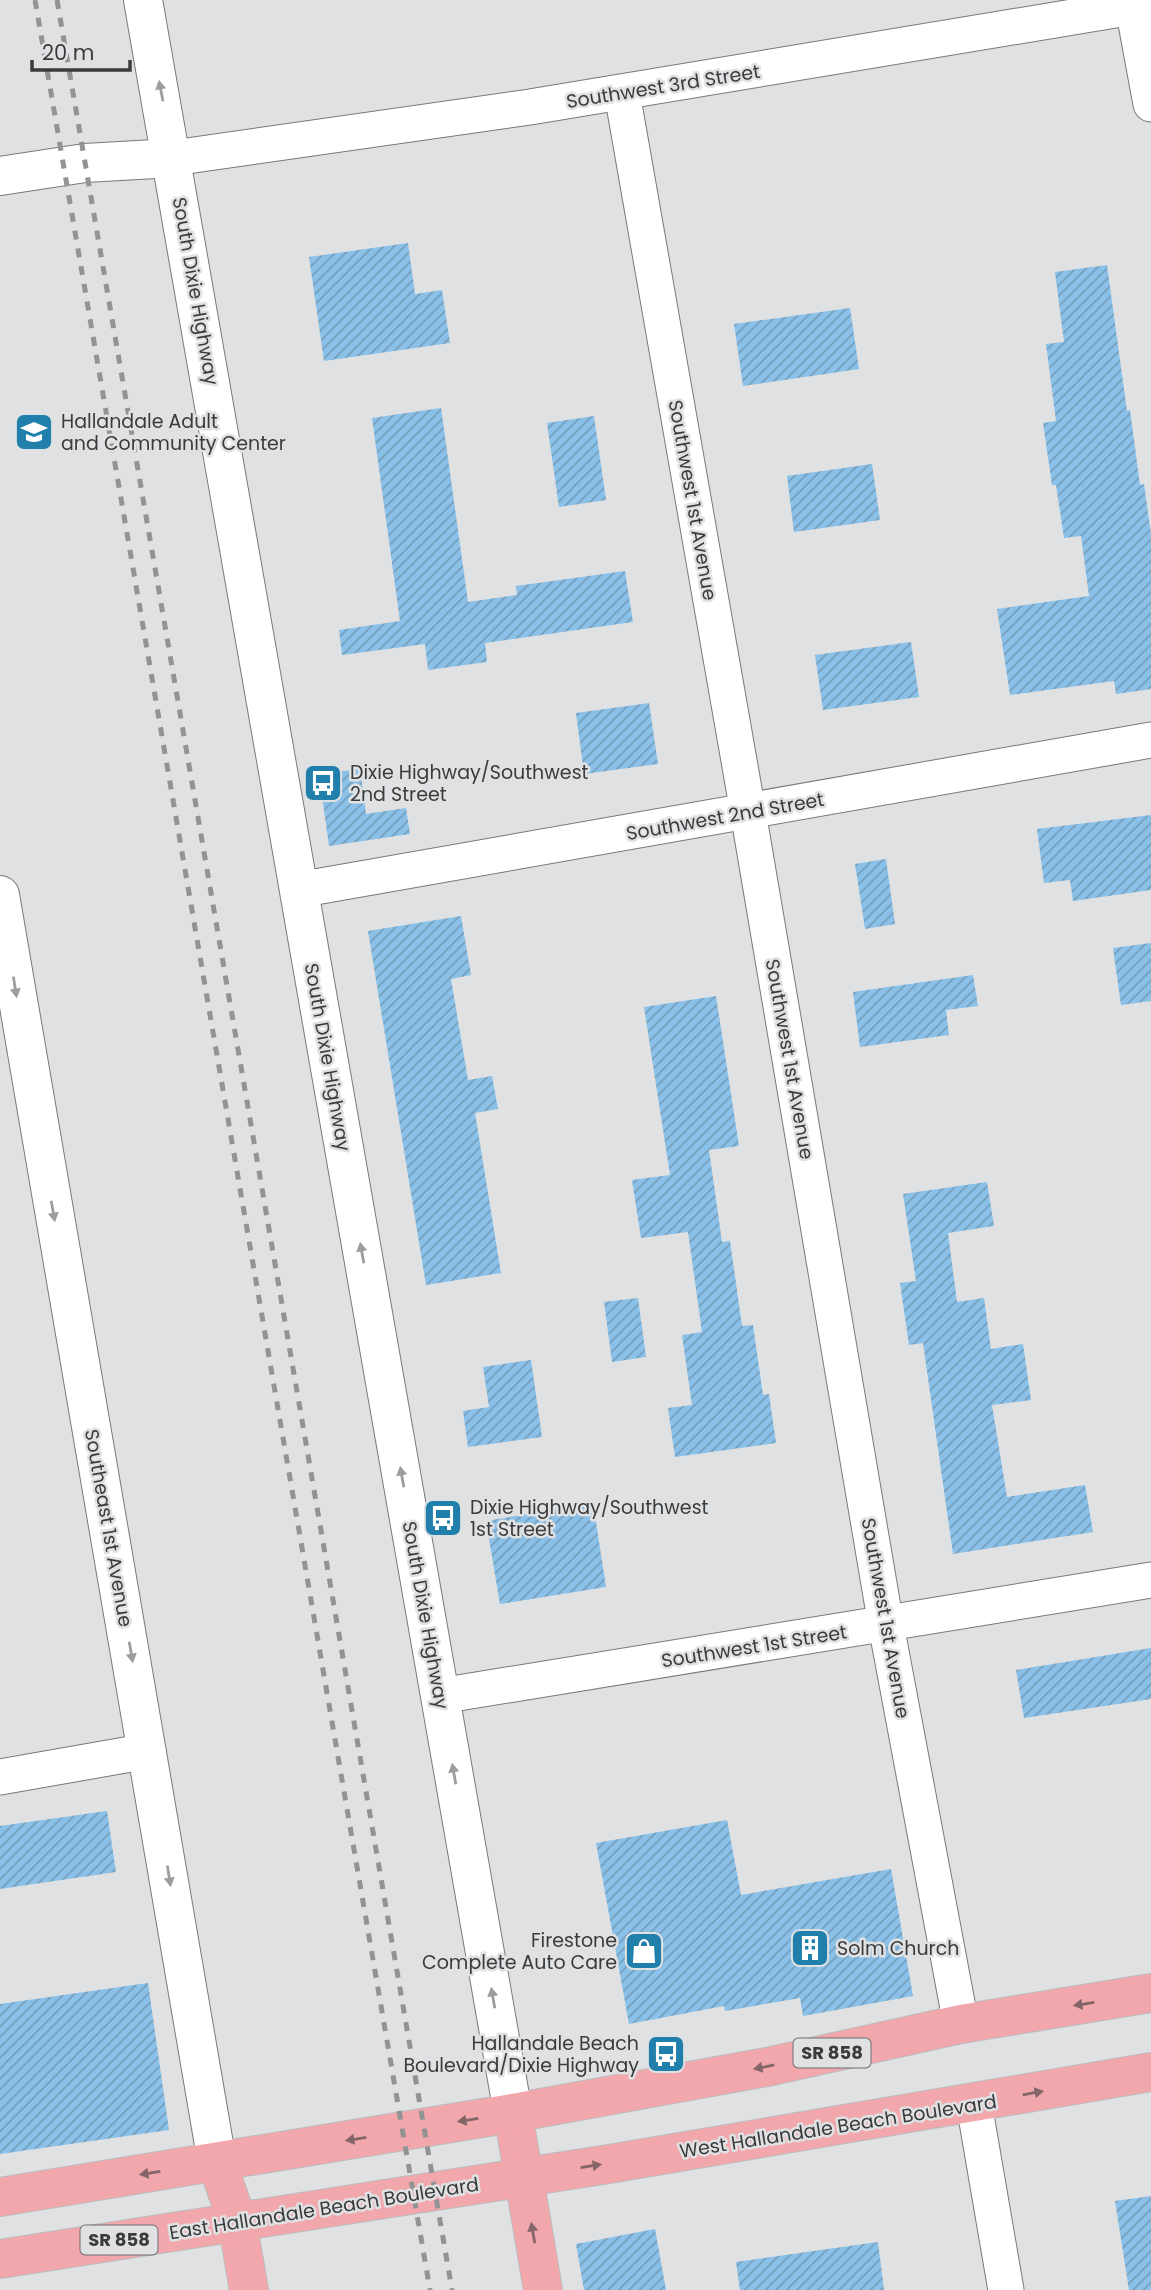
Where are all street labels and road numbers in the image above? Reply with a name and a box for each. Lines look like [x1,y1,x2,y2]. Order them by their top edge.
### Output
street label: Southwest 3rd Street [564,58,762,115]
street label: South Dixie Highway [166,195,225,387]
street label: Southwest 1st Avenue [662,398,723,602]
street label: Southwest 2nd Street [624,786,826,847]
street label: Southwest 1st Avenue [759,957,820,1161]
street label: South Dixie Highway [298,961,357,1153]
street label: Southeast 1st Avenue [78,1427,139,1629]
street label: Southwest 1st Avenue [855,1516,916,1720]
street label: South Dixie Highway [396,1519,455,1711]
street label: Southwest 1st Street [659,1618,849,1674]
road number: SR 858 [794,2038,870,2068]
street label: West Hallandale Beach Boulevard [678,2088,999,2165]
street label: East Hallandale Beach Boulevard [167,2171,481,2246]
road number: SR 858 [80,2226,158,2254]

